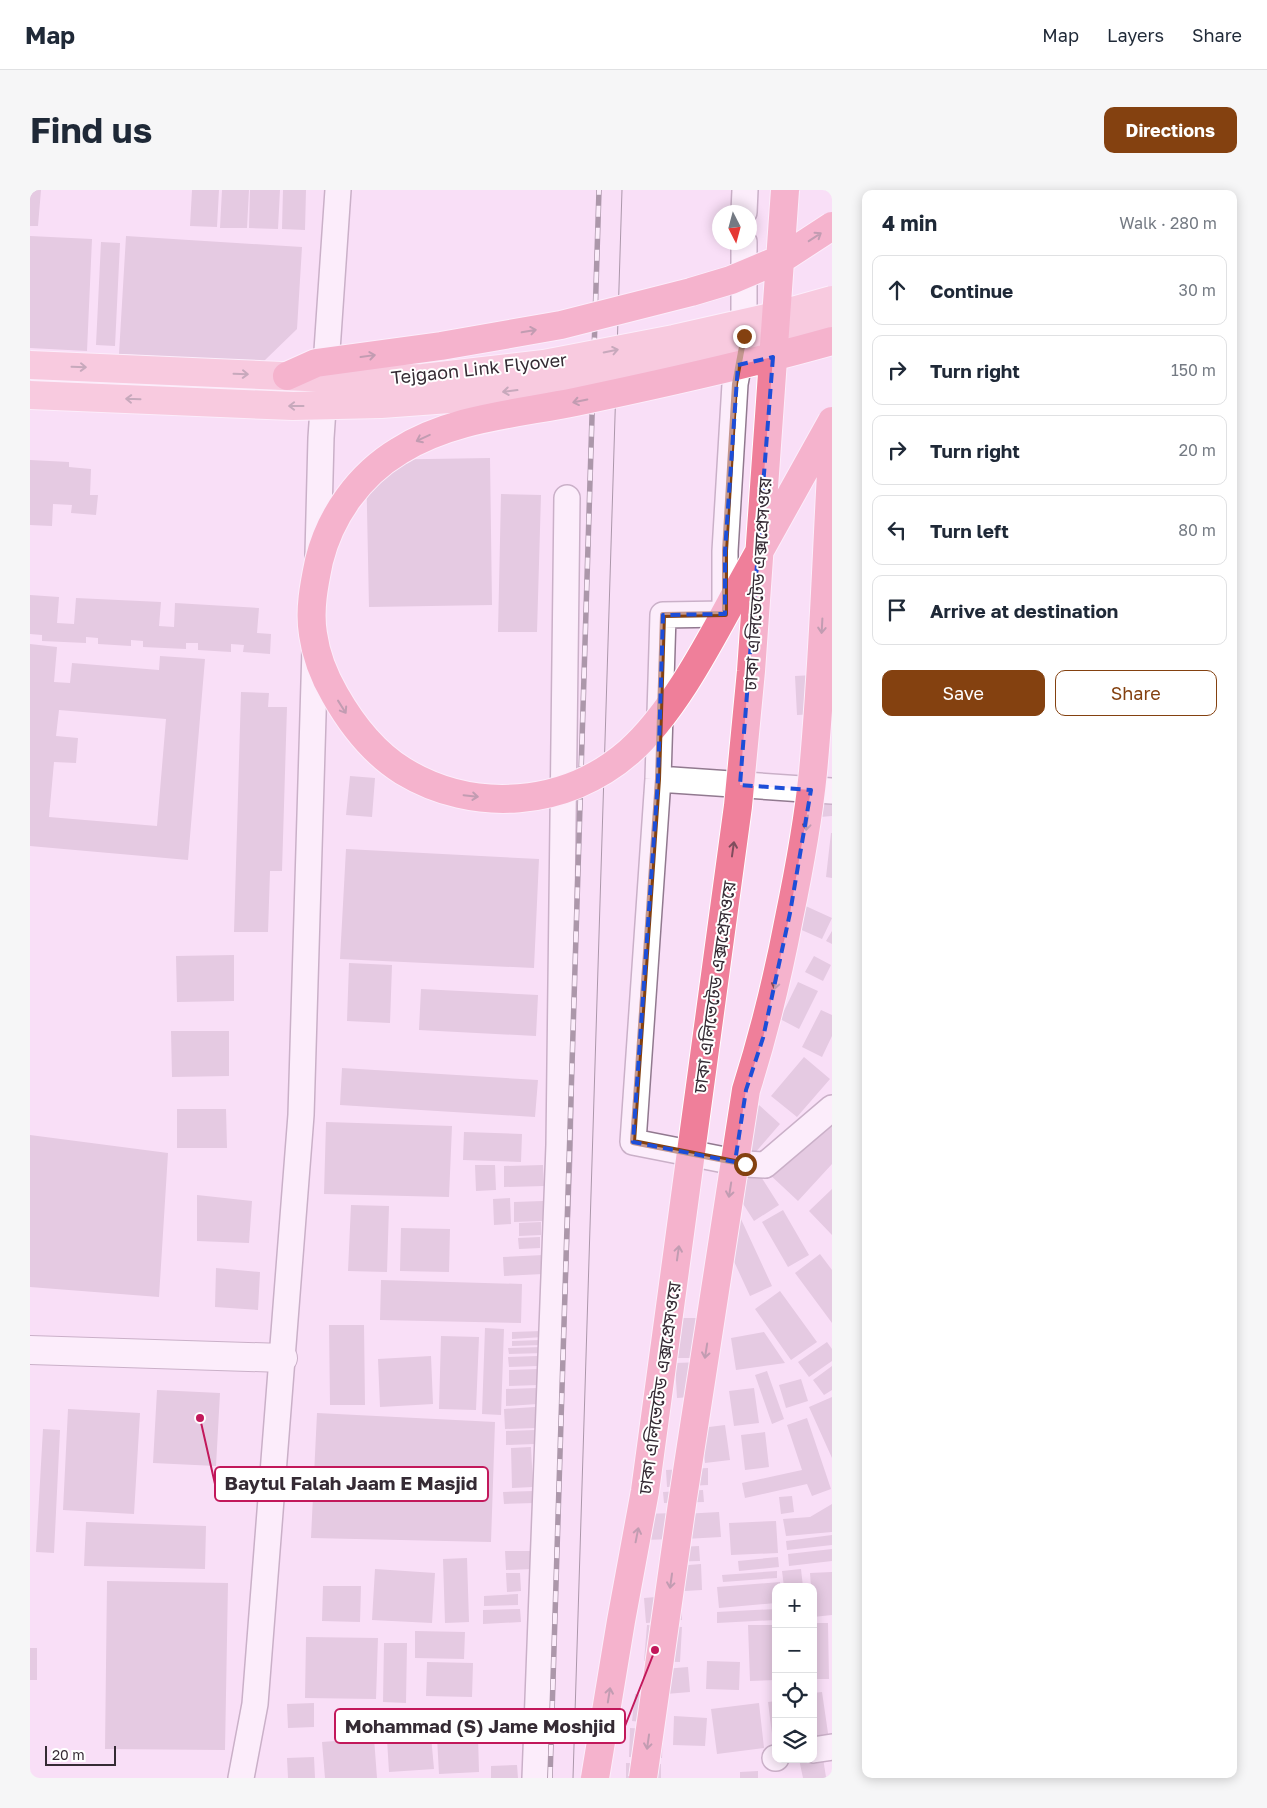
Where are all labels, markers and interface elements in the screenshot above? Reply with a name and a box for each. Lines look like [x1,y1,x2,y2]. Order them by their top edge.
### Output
text: Map [25,20,75,49]
text: Map [1042,24,1079,46]
text: Layers [1107,24,1164,46]
text: Share [1192,24,1242,46]
button: Directions [1104,107,1237,153]
text: Find us [30,109,152,151]
north arrow [712,205,757,250]
text: 4 min [882,210,937,236]
text: Walk · 280 m [1119,213,1217,233]
one-way arrow [807,232,821,242]
icon: ahead [883,276,911,304]
text: Continue [930,279,1013,302]
text: 30 m [1179,280,1216,300]
one-way arrow [520,325,536,335]
route end [733,325,756,348]
one-way arrow [603,345,619,355]
street label: Tejgaon Link Flyover [390,348,568,388]
one-way arrow [360,351,376,361]
icon: right [883,356,911,384]
text: Turn right [930,359,1020,382]
text: 150 m [1171,360,1216,380]
one-way arrow [70,363,86,372]
one-way arrow [233,369,249,378]
one-way arrow [502,387,518,397]
one-way arrow [126,394,142,403]
one-way arrow [573,397,589,406]
one-way arrow [288,401,304,411]
one-way arrow [416,434,431,444]
icon: right [883,436,911,464]
text: Turn right [930,439,1020,462]
text: 20 m [1179,440,1216,460]
street label: ঢাকা এলিভেটেড এক্সপ্রেসওয়ে [738,476,775,693]
icon: left [883,516,911,544]
text: Turn left [930,519,1009,542]
text: 80 m [1178,520,1216,540]
icon: arrive [883,596,911,624]
text: Arrive at destination [930,599,1118,622]
one-way arrow [818,618,827,634]
button: Save [882,670,1045,716]
button: Share [1055,670,1217,716]
one-way arrow [337,700,347,714]
one-way arrow [463,791,479,801]
one-way arrow [801,814,811,830]
one-way arrow [728,842,738,858]
street label: ঢাকা এলিভেটেড এক্সপ্রেসওয়ে [688,879,740,1096]
one-way arrow [771,974,780,990]
route start [734,1153,757,1176]
one-way arrow [725,1182,735,1198]
one-way arrow [673,1246,683,1262]
street label: ঢাকা এলিভেটেড এক্সপ্রেসওয়ে [633,1280,685,1497]
one-way arrow [700,1342,710,1358]
callout: Baytul Falah Jaam E Masjid [215,1467,488,1501]
text: Baytul Falah Jaam E Masjid [224,1471,478,1494]
one-way arrow [632,1528,642,1544]
one-way arrow [666,1572,676,1588]
map controls [772,1583,817,1763]
button: + [772,1583,817,1628]
button: − [772,1628,817,1673]
button: locate [772,1673,817,1718]
one-way arrow [604,1688,614,1704]
callout: Mohammad (S) Jame Moshjid [335,1709,625,1743]
text: Mohammad (S) Jame Moshjid [345,1714,615,1737]
button: layers [772,1718,817,1763]
one-way arrow [643,1733,653,1749]
scale bar [45,1743,116,1766]
text: 20 m [52,1746,85,1763]

